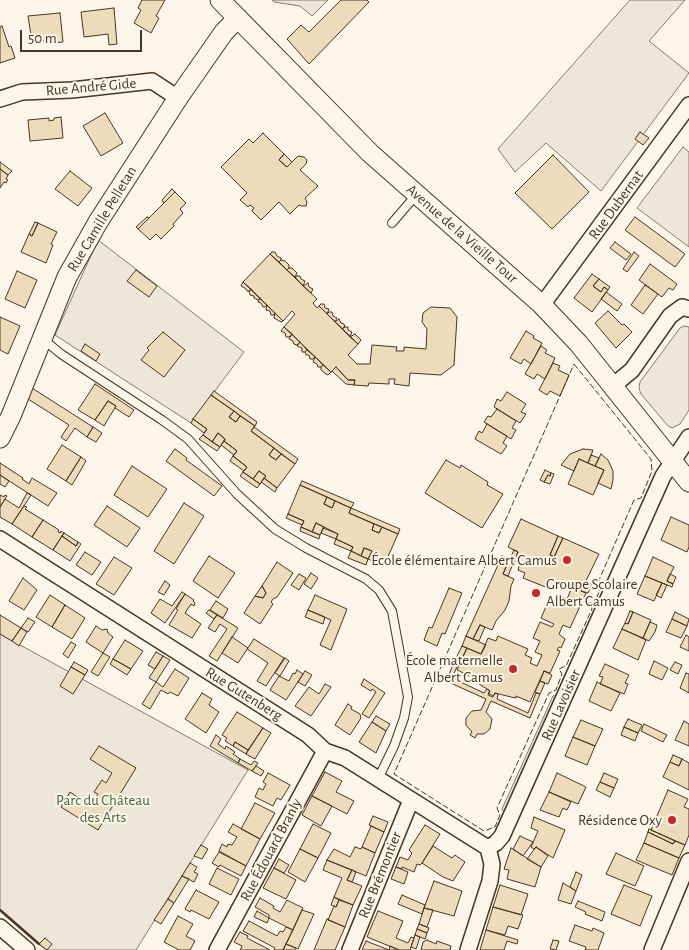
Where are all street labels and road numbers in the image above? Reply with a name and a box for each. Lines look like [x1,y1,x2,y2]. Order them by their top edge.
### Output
street label: Rue André Gide [45,74,137,100]
street label: Rue Camille Pelletan [63,163,141,275]
street label: Rue Dubernat [585,167,647,243]
street label: Avenue de la Vieille Tour [403,181,521,287]
street label: Rue Gutenberg [202,663,286,725]
street label: Rue Lavoisier [537,667,585,743]
street label: Rue Édouard Branly [236,796,306,904]
street label: Rue Brémontier [354,829,406,921]

